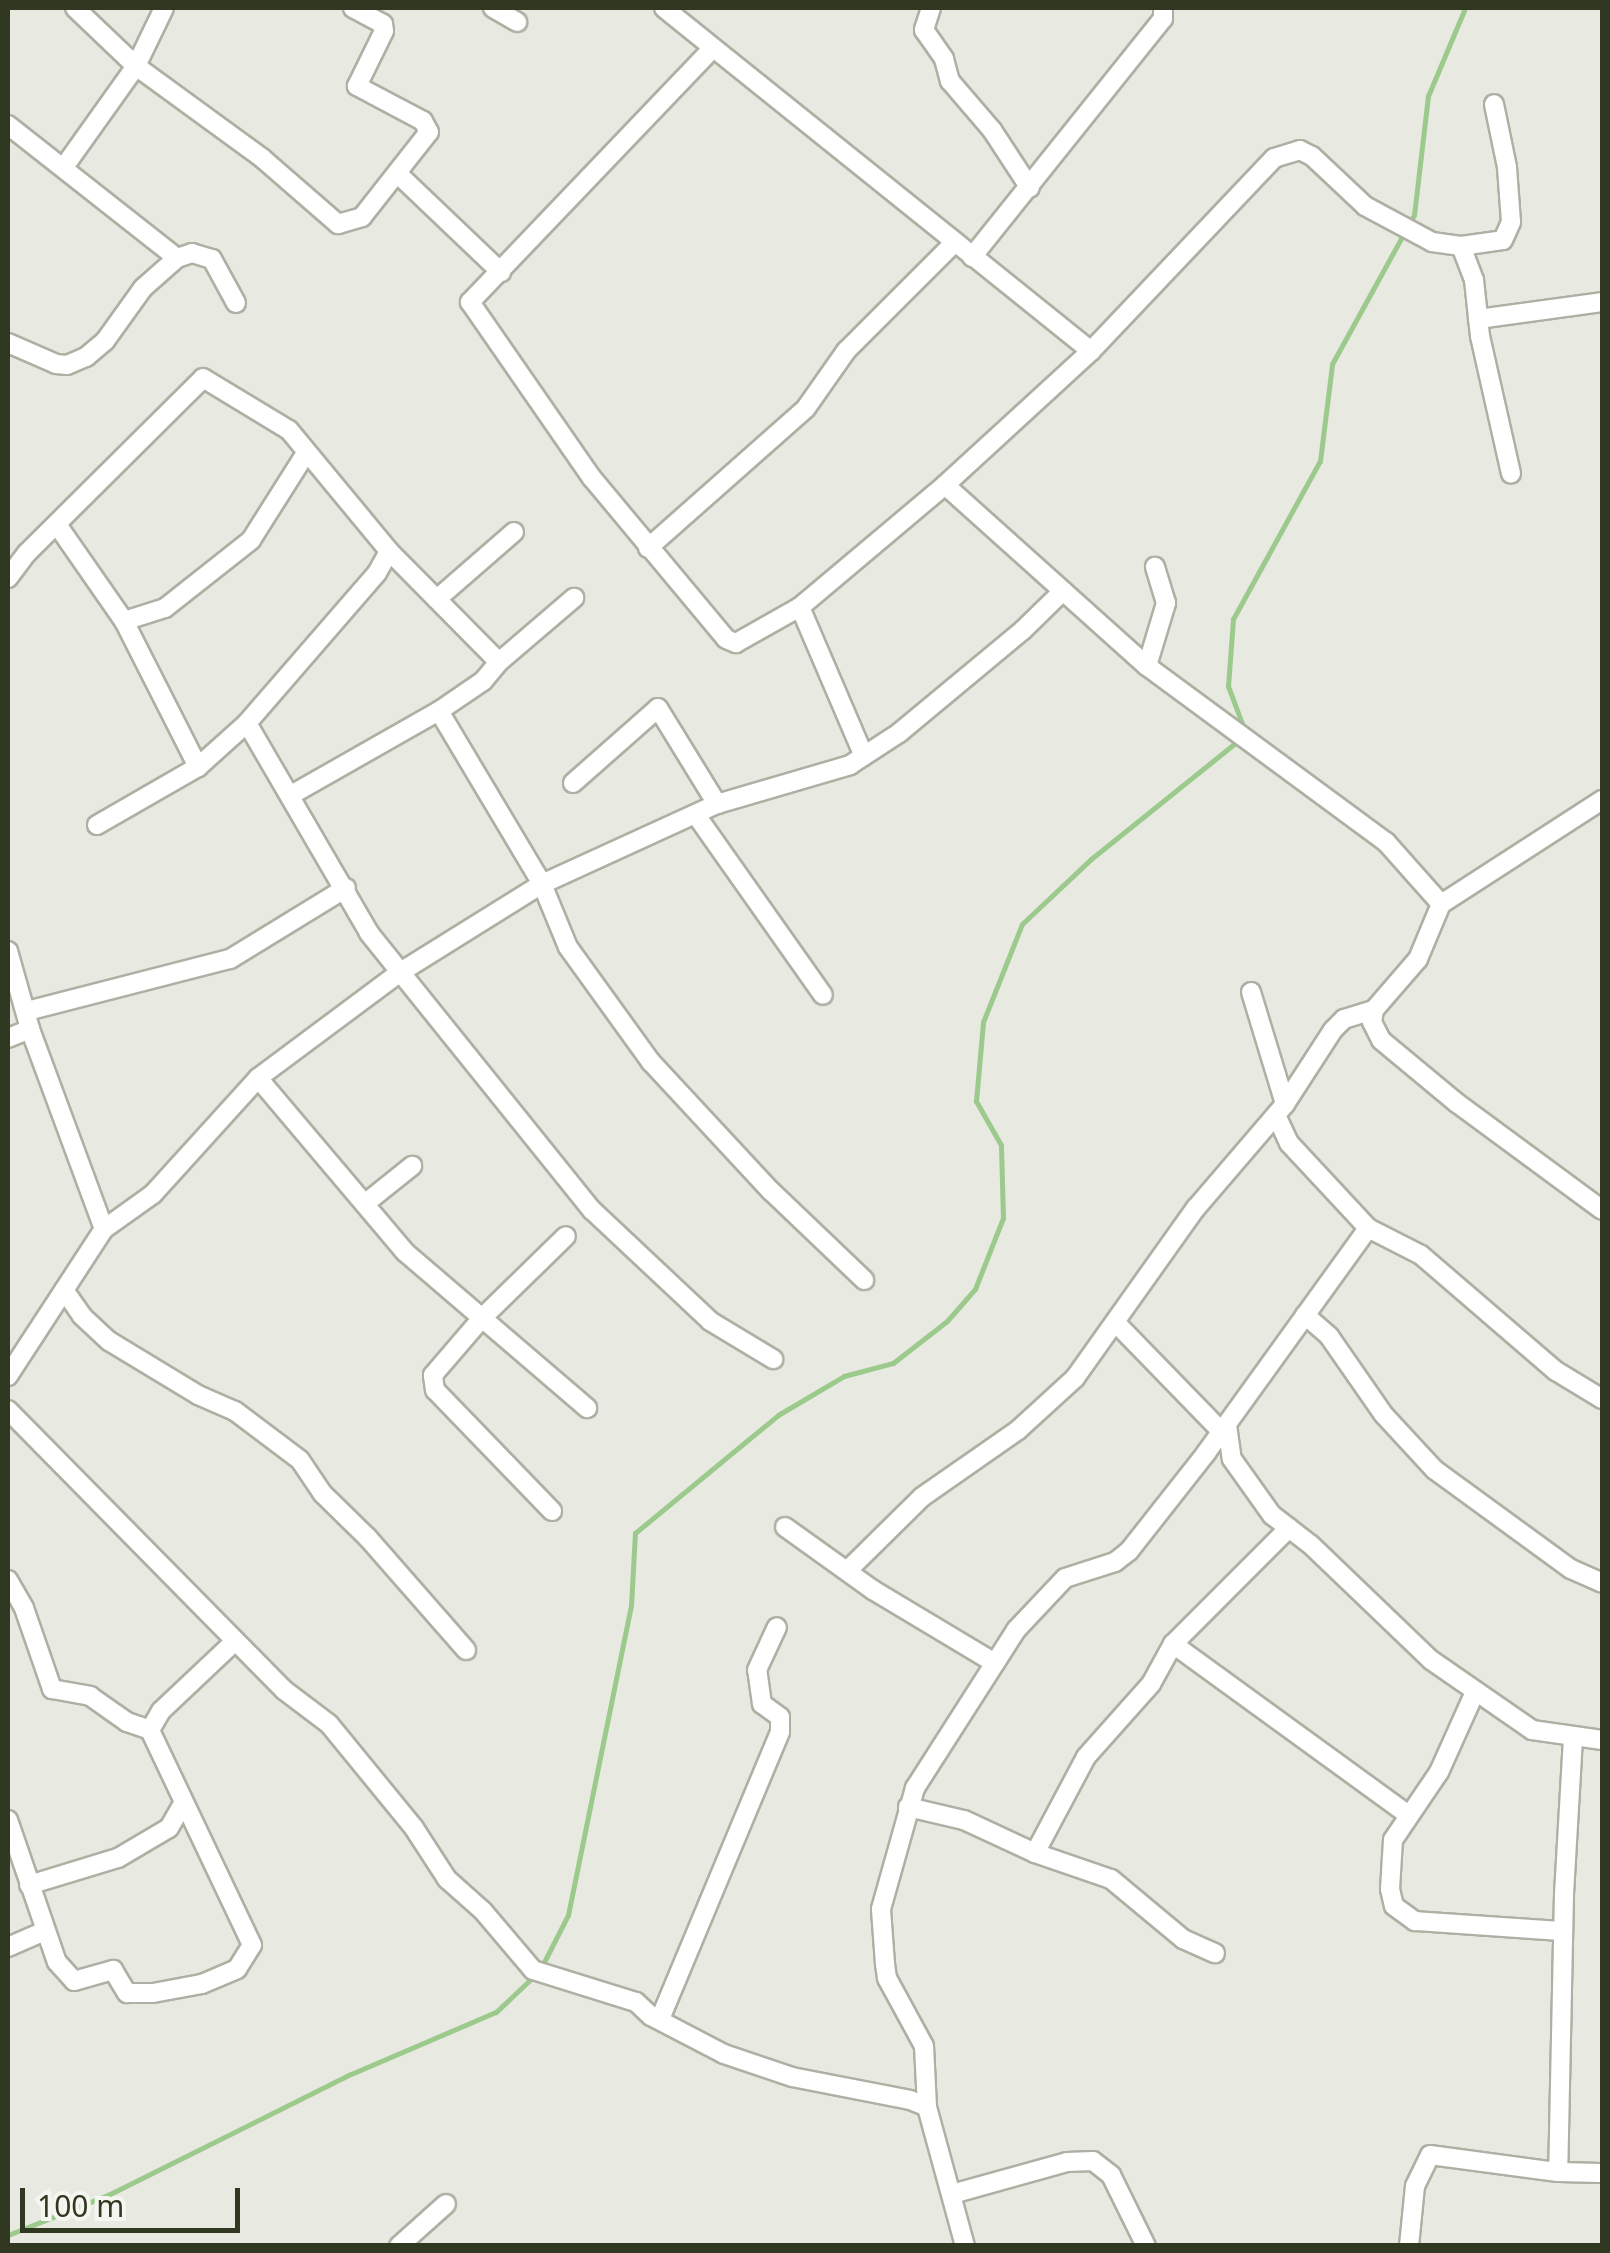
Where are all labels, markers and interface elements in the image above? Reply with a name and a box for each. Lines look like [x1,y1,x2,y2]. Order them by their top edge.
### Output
scale bar [25,2168,245,2230]
text: 100 m [37,2185,124,2226]

